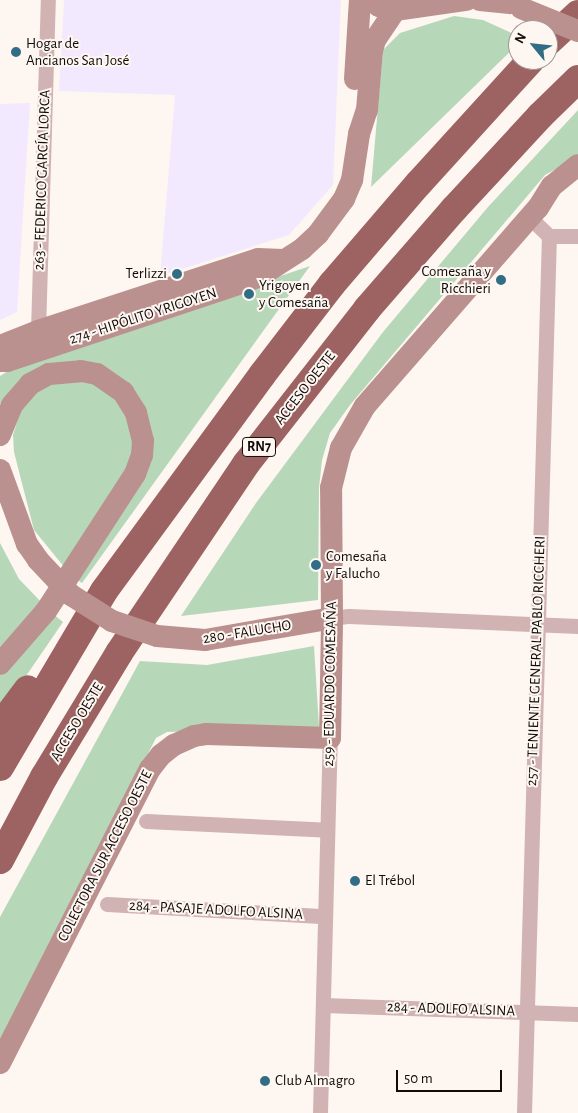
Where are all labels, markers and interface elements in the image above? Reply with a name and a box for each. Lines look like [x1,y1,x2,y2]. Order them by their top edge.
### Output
north arrow [508,20,558,70]
text: N [512,31,529,46]
place label: Hogar de Ancianos San José [26,34,130,69]
marker: Hogar de Ancianos San José [10,46,22,58]
street label: 263 - FEDERICO GARCÍA LORCA [30,89,54,271]
place label: Comesaña y Ricchieri [421,262,491,297]
place label: Terlizzi [126,265,167,283]
marker: Terlizzi [171,268,183,280]
marker: Comesaña y Ricchieri [495,274,507,286]
place label: Yrigoyen y Comesaña [259,276,329,311]
street label: 274 - HIPÓLITO YRIGOYEN [67,284,219,348]
marker: Yrigoyen y Comesaña [243,288,255,300]
street label: ACCESO OESTE [271,348,339,428]
road number: RN7 [242,436,276,458]
street label: 257 - TENIENTE GENERAL PABLO RICCHERI [523,536,549,786]
place label: Comesaña y Falucho [326,547,387,582]
marker: Comesaña y Falucho [310,559,322,571]
street label: 259 - EDUARDO COMESAÑA [320,601,340,767]
street label: 280 - FALUCHO [202,616,292,648]
street label: ACCESO OESTE [46,679,108,765]
street label: COLECTORA SUR ACCESO OESTE [54,767,156,945]
place label: El Trébol [365,872,415,890]
marker: El Trébol [349,875,361,887]
street label: 284 - PASAJE ADOLFO ALSINA [129,896,303,924]
street label: 284 - ADOLFO ALSINA [387,998,515,1020]
scale bar [398,1060,504,1092]
text: 50 m [404,1071,433,1086]
place label: Club Almagro [275,1072,355,1090]
marker: Club Almagro [259,1075,271,1087]

